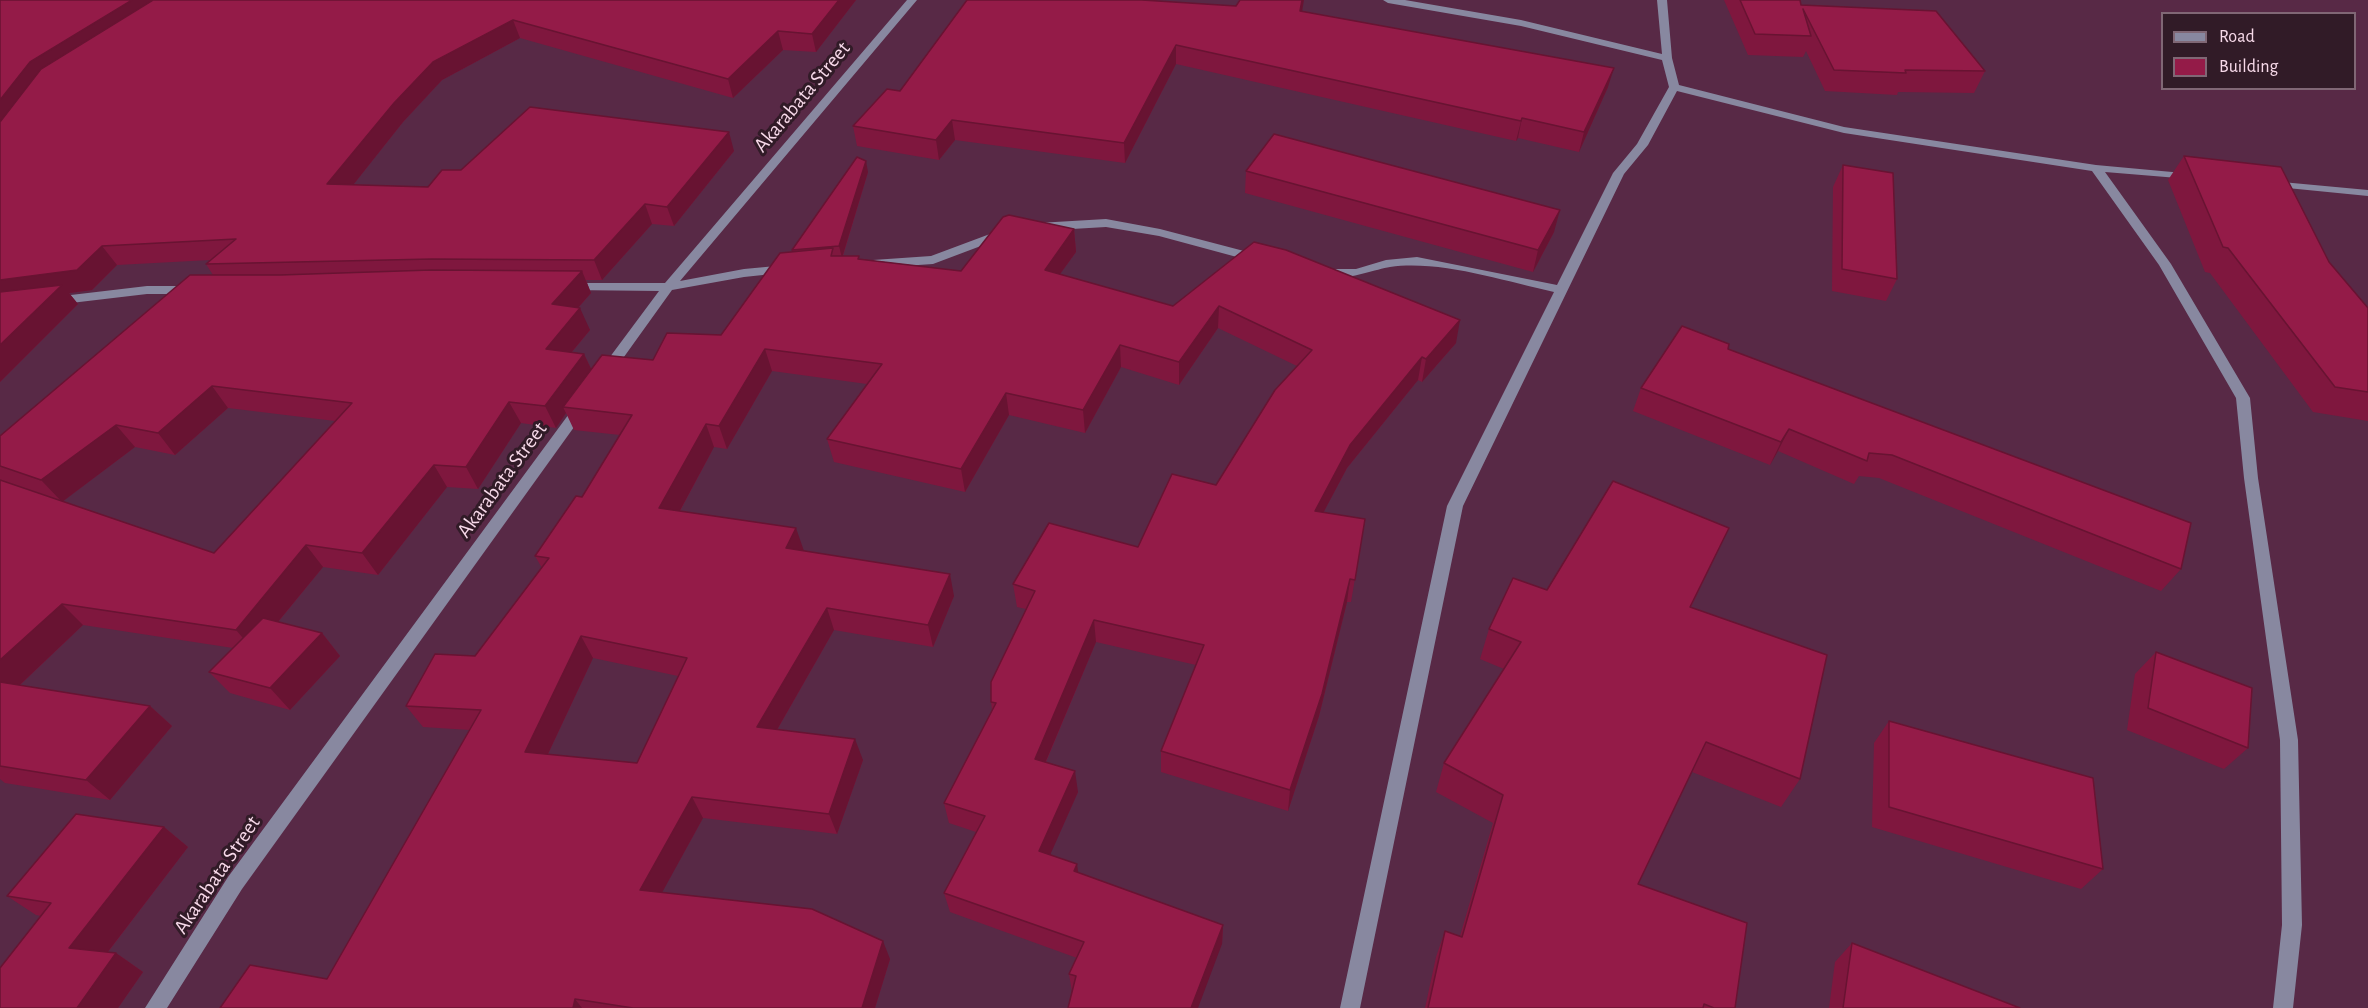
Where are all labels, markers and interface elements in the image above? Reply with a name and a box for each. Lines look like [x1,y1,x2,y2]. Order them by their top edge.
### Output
legend [2161,12,2356,90]
text: Road [2219,28,2255,46]
street label: Akarabata Street [748,36,856,158]
text: Building [2219,58,2278,76]
street label: Akarabata Street [452,417,552,543]
street label: Akarabata Street [168,811,266,939]

